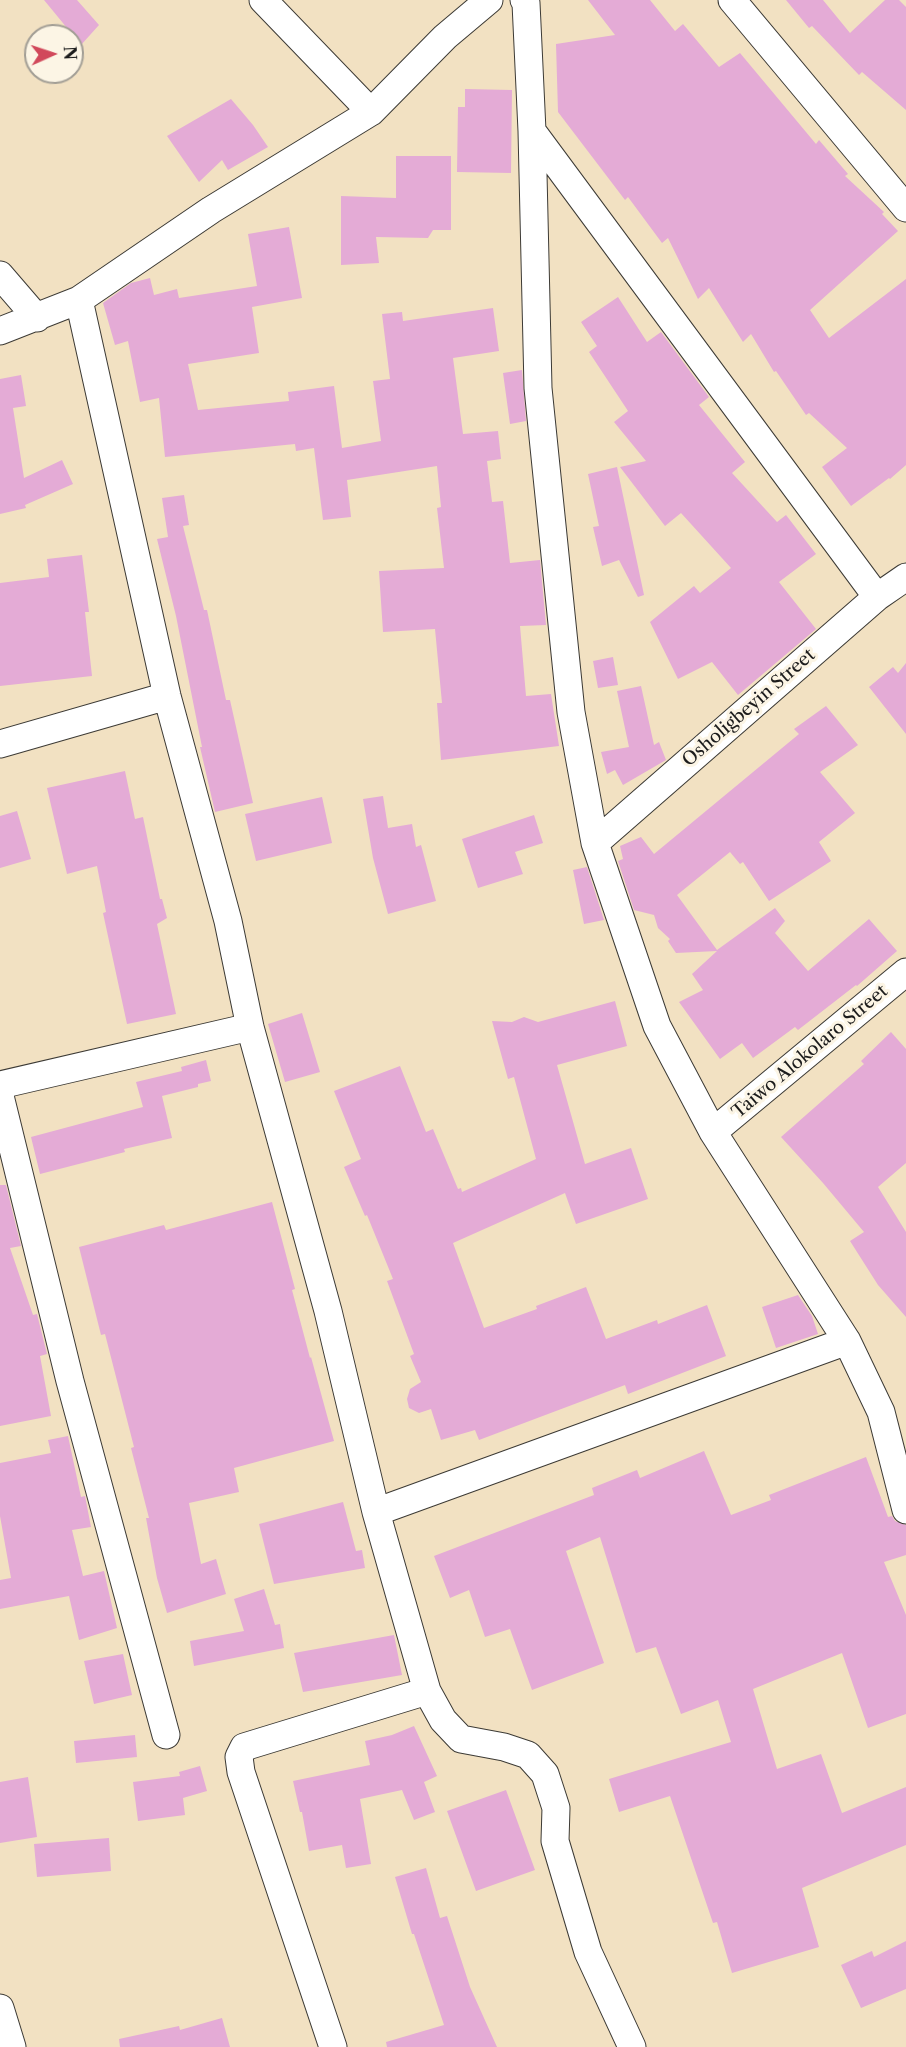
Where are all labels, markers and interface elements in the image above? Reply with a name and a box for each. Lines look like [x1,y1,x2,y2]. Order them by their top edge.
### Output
north arrow [24,24,84,84]
text: N [60,46,80,61]
street label: Osholigbeyin Street [678,645,820,771]
street label: Taiwo Alokolaro Street [728,981,892,1123]

